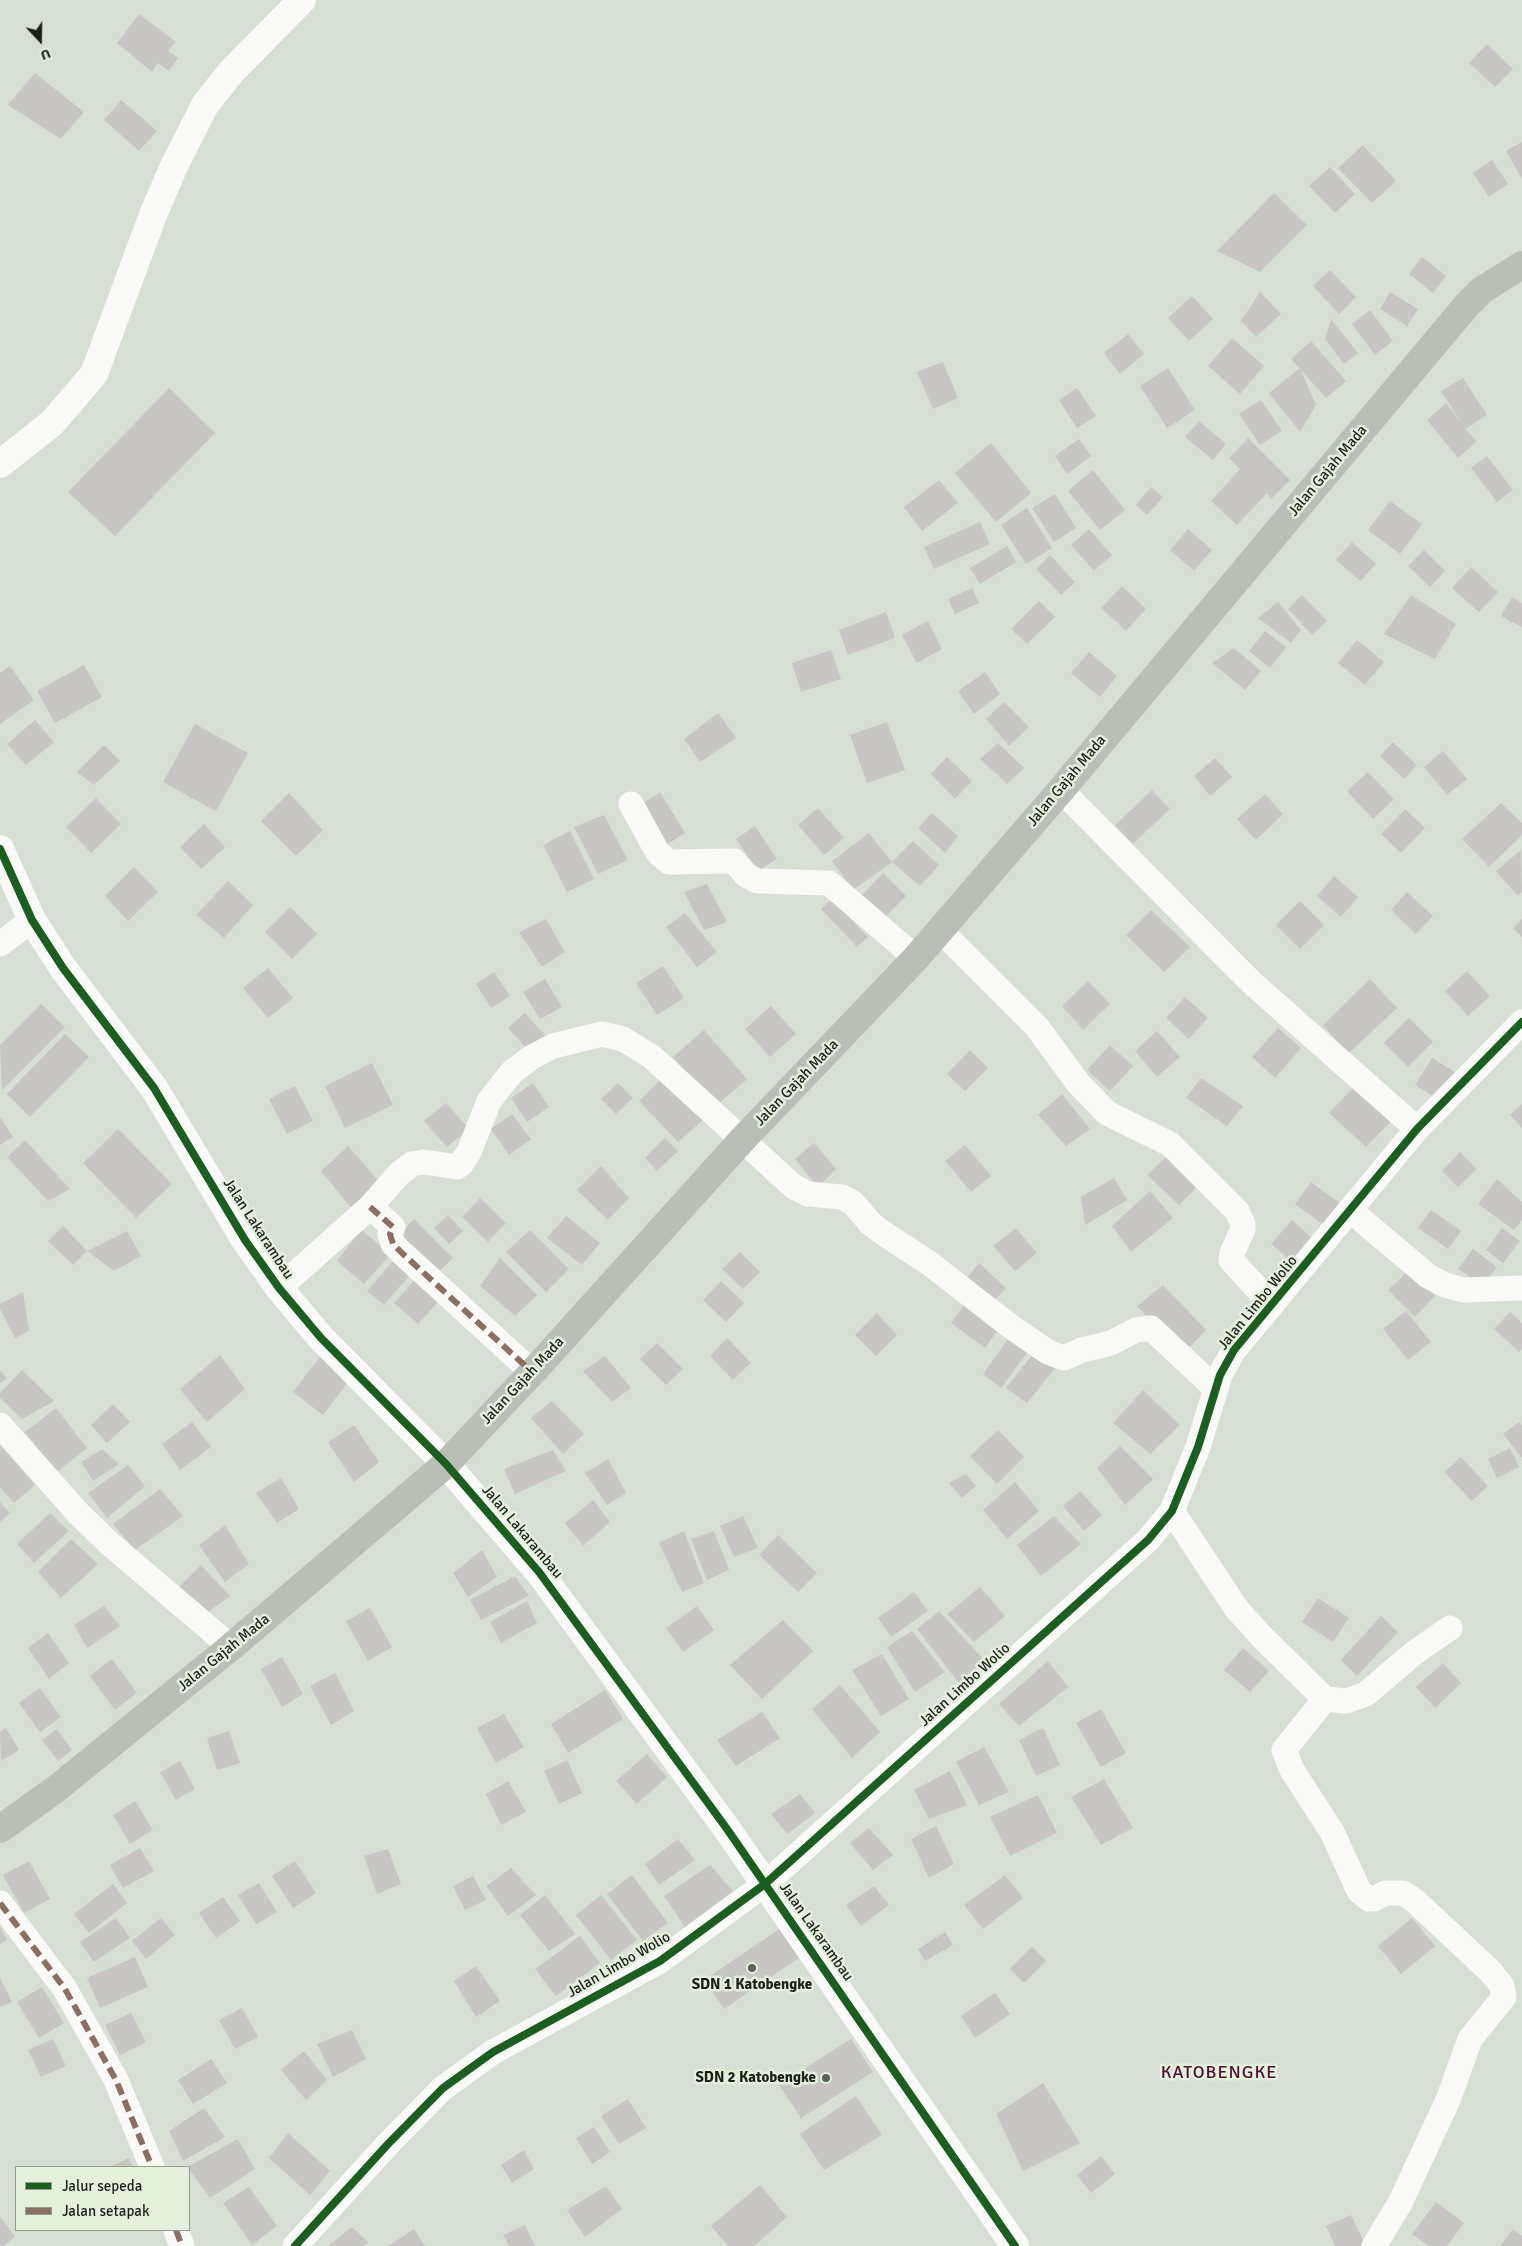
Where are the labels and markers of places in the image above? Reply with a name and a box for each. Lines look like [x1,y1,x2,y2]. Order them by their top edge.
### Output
marker: SDN 1 Katobengke [746,1962,758,1974]
place label: SDN 1 Katobengke [692,1976,812,1994]
place label: SDN 2 Katobengke [696,2069,816,2087]
marker: SDN 2 Katobengke [820,2072,832,2084]

